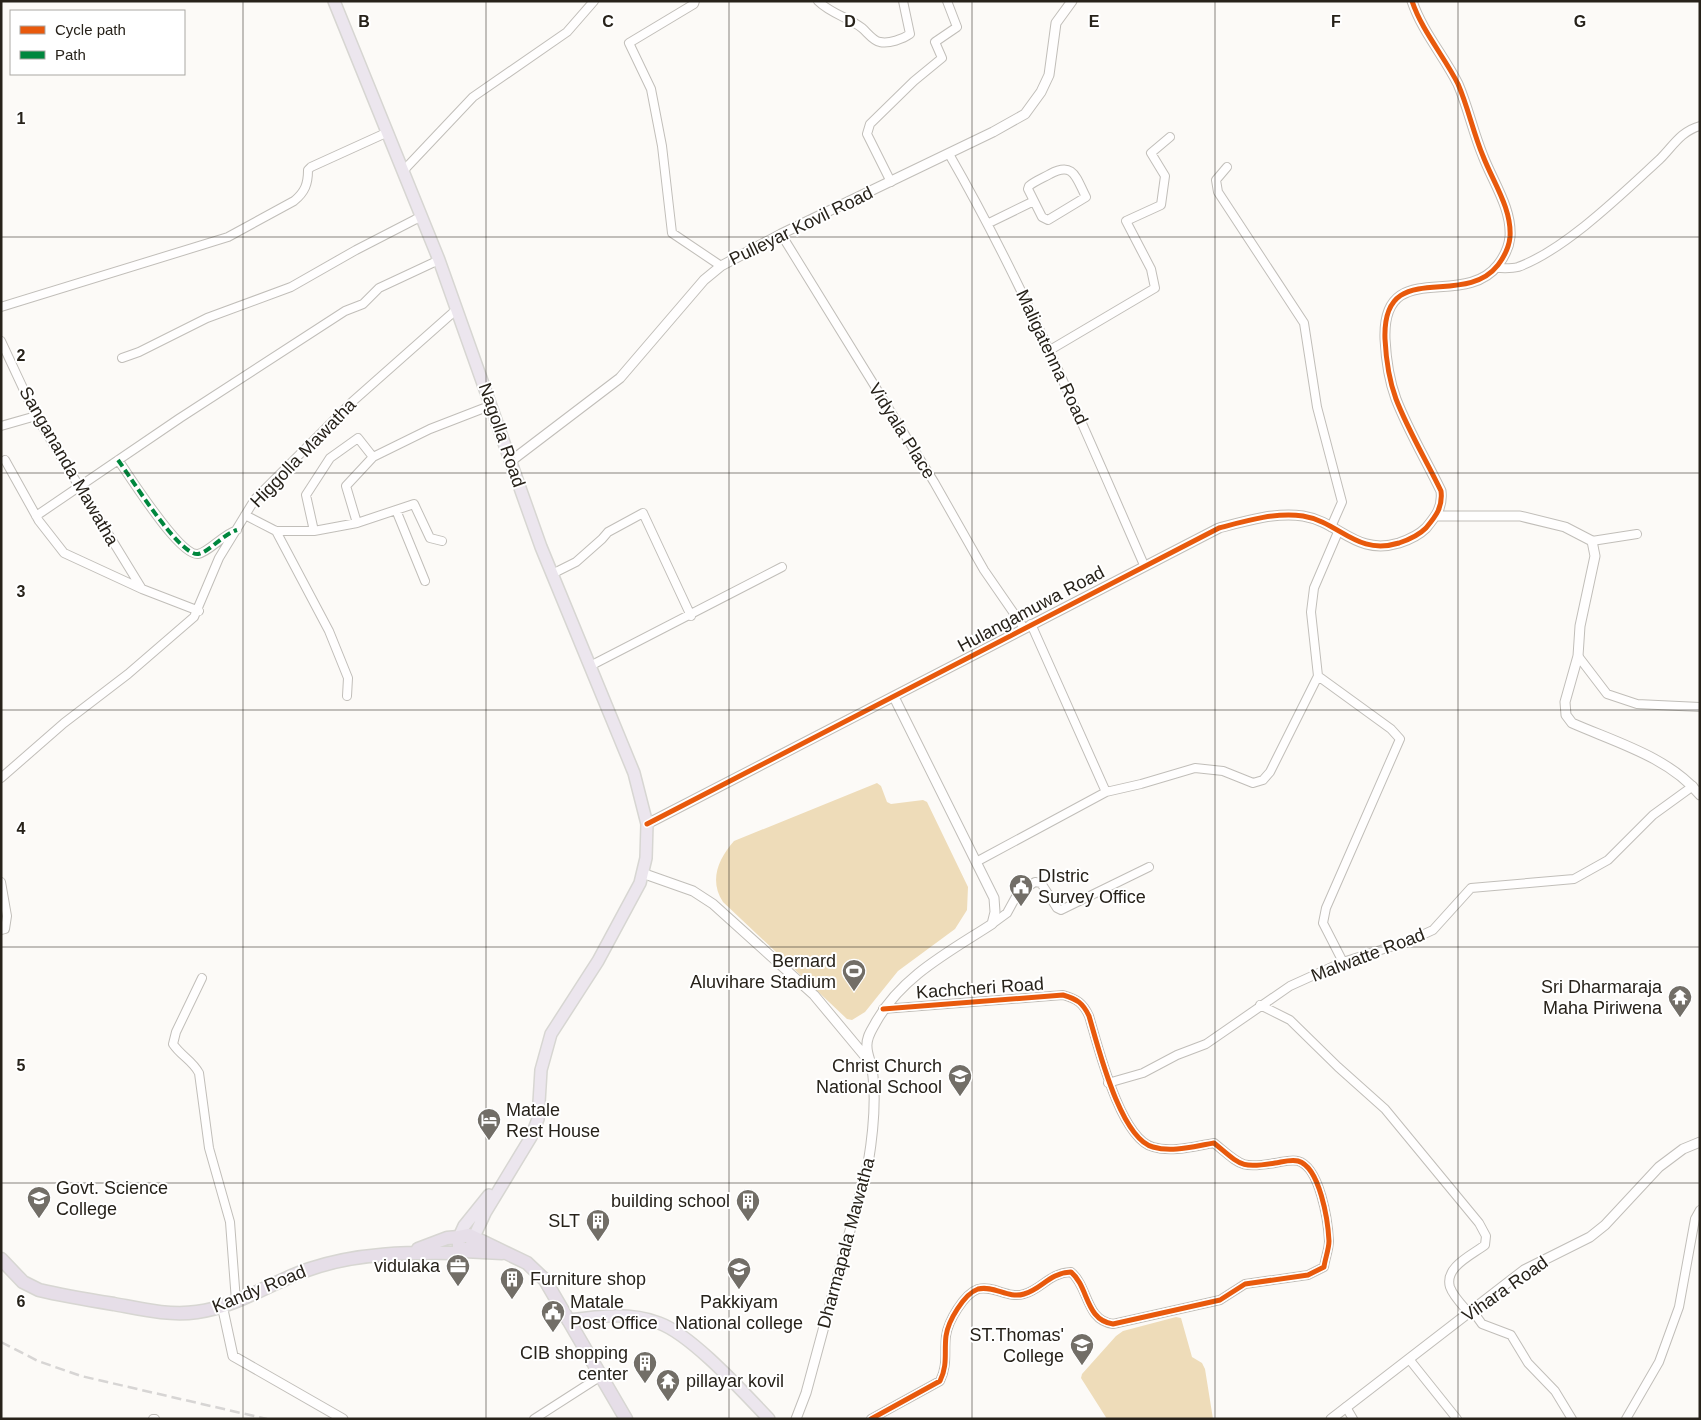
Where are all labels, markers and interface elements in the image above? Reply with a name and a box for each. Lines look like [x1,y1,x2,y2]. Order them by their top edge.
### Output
legend [10,10,185,75]
text: B [358,13,370,30]
text: C [602,13,614,30]
text: D [844,13,856,30]
text: E [1089,13,1100,30]
text: F [1331,13,1341,30]
text: G [1574,13,1586,30]
text: Cycle path [55,21,126,38]
text: Path [55,46,86,63]
text: 1 [17,110,26,127]
street label: Pulleyar Kovil Road [726,183,876,269]
street label: Maligatenna Road [1012,287,1092,427]
text: 2 [17,347,26,364]
street label: Nagolla Road [475,380,529,490]
street label: Vidyala Place [865,380,939,482]
street label: Sangananda Mawatha [15,383,123,550]
street label: Higgolla Mawatha [246,394,361,511]
street label: Hulangamuwa Road [954,562,1108,656]
text: 3 [17,583,26,600]
text: 4 [17,820,26,837]
place label: DIstric Survey Office [1038,866,1146,907]
public building icon: DIstric Survey Office [1008,873,1034,907]
street label: Malwatte Road [1308,924,1428,986]
place label: Bernard Aluvihare Stadium [690,951,836,992]
sports icon: Bernard Aluvihare Stadium [841,958,867,992]
street label: Kachcheri Road [915,974,1045,1002]
place label: Sri Dharmaraja Maha Piriwena [1541,977,1663,1018]
temple icon: Sri Dharmaraja Maha Piriwena [1667,984,1693,1018]
place label: Christ Church National School [816,1056,942,1097]
text: 5 [17,1057,26,1074]
school or university icon: Christ Church National School [947,1063,973,1097]
place label: Matale Rest House [506,1100,600,1141]
hotel icon: Matale Rest House [476,1107,502,1141]
street label: Dharmapala Mawatha [814,1154,879,1331]
place label: Govt. Science College [56,1178,168,1219]
school or university icon: Govt. Science College [26,1185,52,1219]
building icon: building school [735,1188,761,1222]
place label: building school [611,1191,730,1211]
building icon: SLT [585,1208,611,1242]
place label: SLT [548,1211,580,1231]
street label: Vihara Road [1458,1252,1552,1326]
office icon: vidulaka [445,1253,471,1287]
place label: vidulaka [374,1256,441,1276]
school or university icon: Pakkiyam National college [726,1256,752,1290]
street label: Kandy Road [209,1261,309,1317]
building icon: Furniture shop [499,1266,525,1300]
place label: Furniture shop [530,1269,646,1289]
place label: Matale Post Office [570,1292,658,1333]
place label: Pakkiyam National college [675,1292,803,1333]
text: 6 [17,1293,26,1310]
public building icon: Matale Post Office [540,1299,566,1333]
place label: ST.Thomas' College [970,1325,1064,1366]
school or university icon: ST.Thomas' College [1069,1332,1095,1366]
place label: CIB shopping center [520,1343,628,1384]
building icon: CIB shopping center [632,1350,658,1384]
temple icon: pillayar kovil [655,1368,681,1402]
place label: pillayar kovil [686,1371,784,1391]

